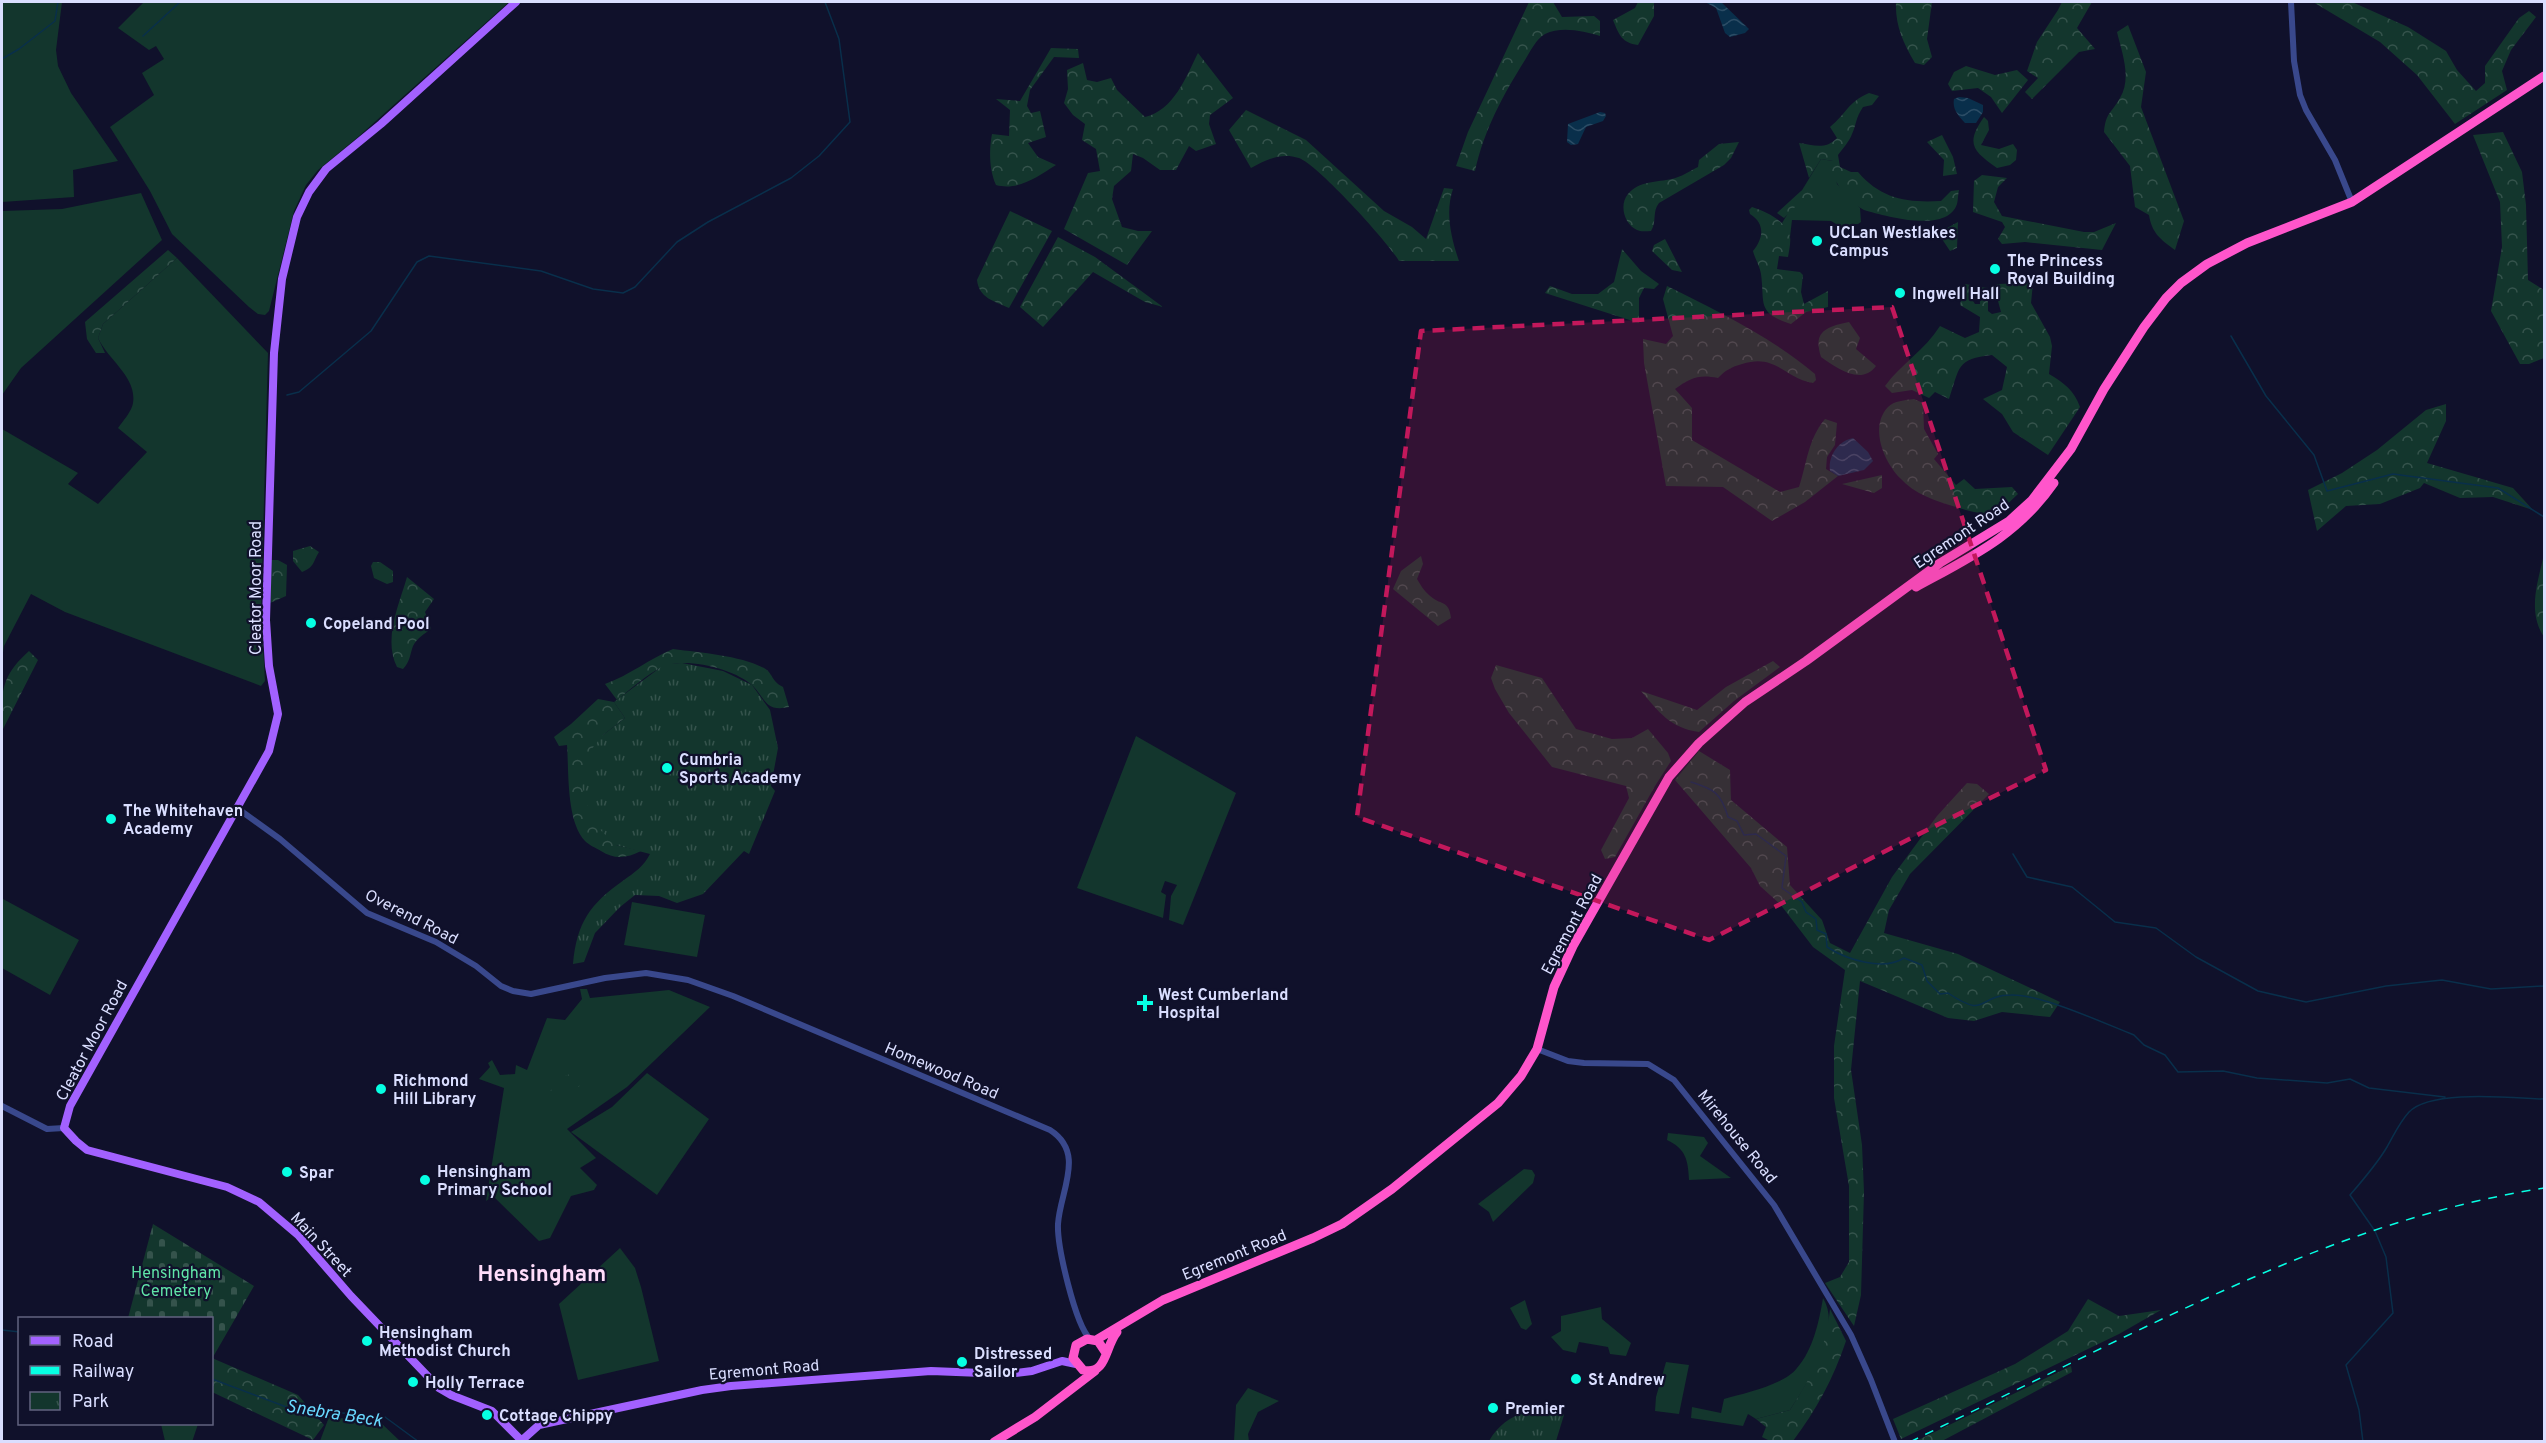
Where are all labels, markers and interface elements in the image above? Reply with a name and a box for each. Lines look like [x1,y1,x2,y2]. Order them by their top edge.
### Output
place label: UCLan Westlakes Campus [1829,224,1956,262]
marker: UCLan Westlakes Campus [1810,234,1824,248]
place label: The Princess Royal Building [2007,252,2115,290]
marker: The Princess Royal Building [1988,262,2002,276]
place label: Ingwell Hall [1912,285,1999,305]
marker: Ingwell Hall [1893,286,1907,300]
street label: Egremont Road [1911,495,2014,574]
street label: Cleator Moor Road [247,521,267,655]
place label: Copeland Pool [323,615,430,635]
marker: Copeland Pool [304,616,318,630]
place label: Cumbria Sports Academy [679,751,801,789]
marker: Cumbria Sports Academy [660,761,674,775]
place label: The Whitehaven Academy [123,802,243,840]
marker: The Whitehaven Academy [104,812,118,826]
street label: Egremont Road [1538,871,1608,979]
street label: Overend Road [361,886,461,950]
street label: Cleator Moor Road [53,977,133,1105]
place label: West Cumberland Hospital [1158,986,1289,1024]
marker: West Cumberland Hospital [1136,994,1154,1012]
street label: Homewood Road [881,1039,1001,1105]
place label: Richmond Hill Library [393,1072,476,1110]
marker: Richmond Hill Library [374,1082,388,1096]
street label: Mirehouse Road [1692,1086,1780,1188]
place label: Hensingham Primary School [437,1163,552,1201]
place label: Spar [299,1164,334,1184]
marker: Spar [280,1165,294,1179]
marker: Hensingham Primary School [418,1173,432,1187]
street label: Main Street [285,1209,356,1282]
street label: Egremont Road [1180,1226,1290,1286]
district label: Hensingham [478,1262,606,1289]
park label: Hensingham Cemetery [131,1264,221,1302]
legend [18,1317,213,1425]
place label: Hensingham Methodist Church [379,1324,511,1362]
text: Road [72,1331,114,1354]
marker: Hensingham Methodist Church [360,1334,374,1348]
place label: Distressed Sailor [974,1345,1052,1383]
marker: Distressed Sailor [955,1355,969,1369]
street label: Egremont Road [708,1356,820,1386]
text: Railway [72,1361,134,1384]
place label: St Andrew [1588,1371,1665,1391]
marker: St Andrew [1569,1372,1583,1386]
place label: Holly Terrace [425,1374,525,1394]
marker: Holly Terrace [406,1375,420,1389]
text: Park [72,1391,109,1414]
water label: Snebra Beck [284,1396,385,1434]
place label: Premier [1505,1400,1565,1420]
marker: Premier [1486,1401,1500,1415]
place label: Cottage Chippy [499,1407,613,1427]
marker: Cottage Chippy [480,1408,494,1422]

